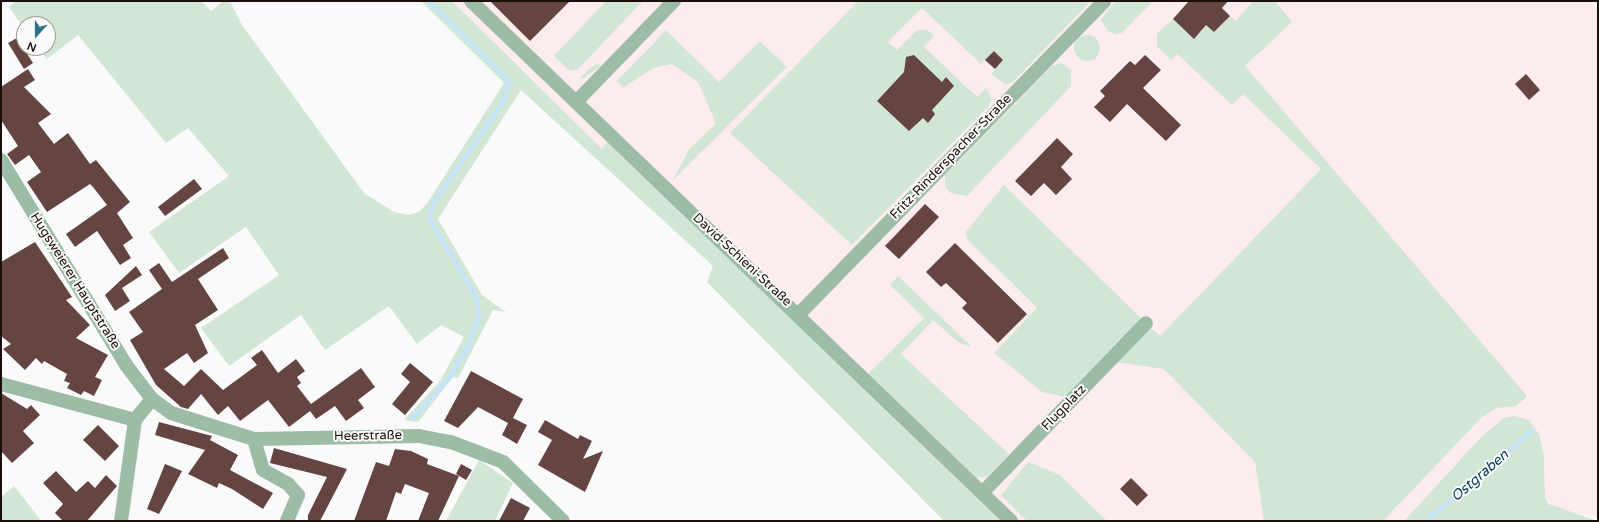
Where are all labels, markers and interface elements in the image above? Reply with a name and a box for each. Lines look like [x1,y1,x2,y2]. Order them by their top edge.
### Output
north arrow [16,16,56,56]
text: N [25,39,38,54]
street label: Fritz-Rinderspacher-Straße [887,91,1015,223]
street label: Hugsweierer Hauptstraße [27,210,123,352]
street label: David-Schieni-Straße [689,210,795,310]
street label: Flugplatz [1039,382,1089,434]
street label: Heerstraße [334,428,402,444]
water label: Ostgraben [1448,447,1512,505]

